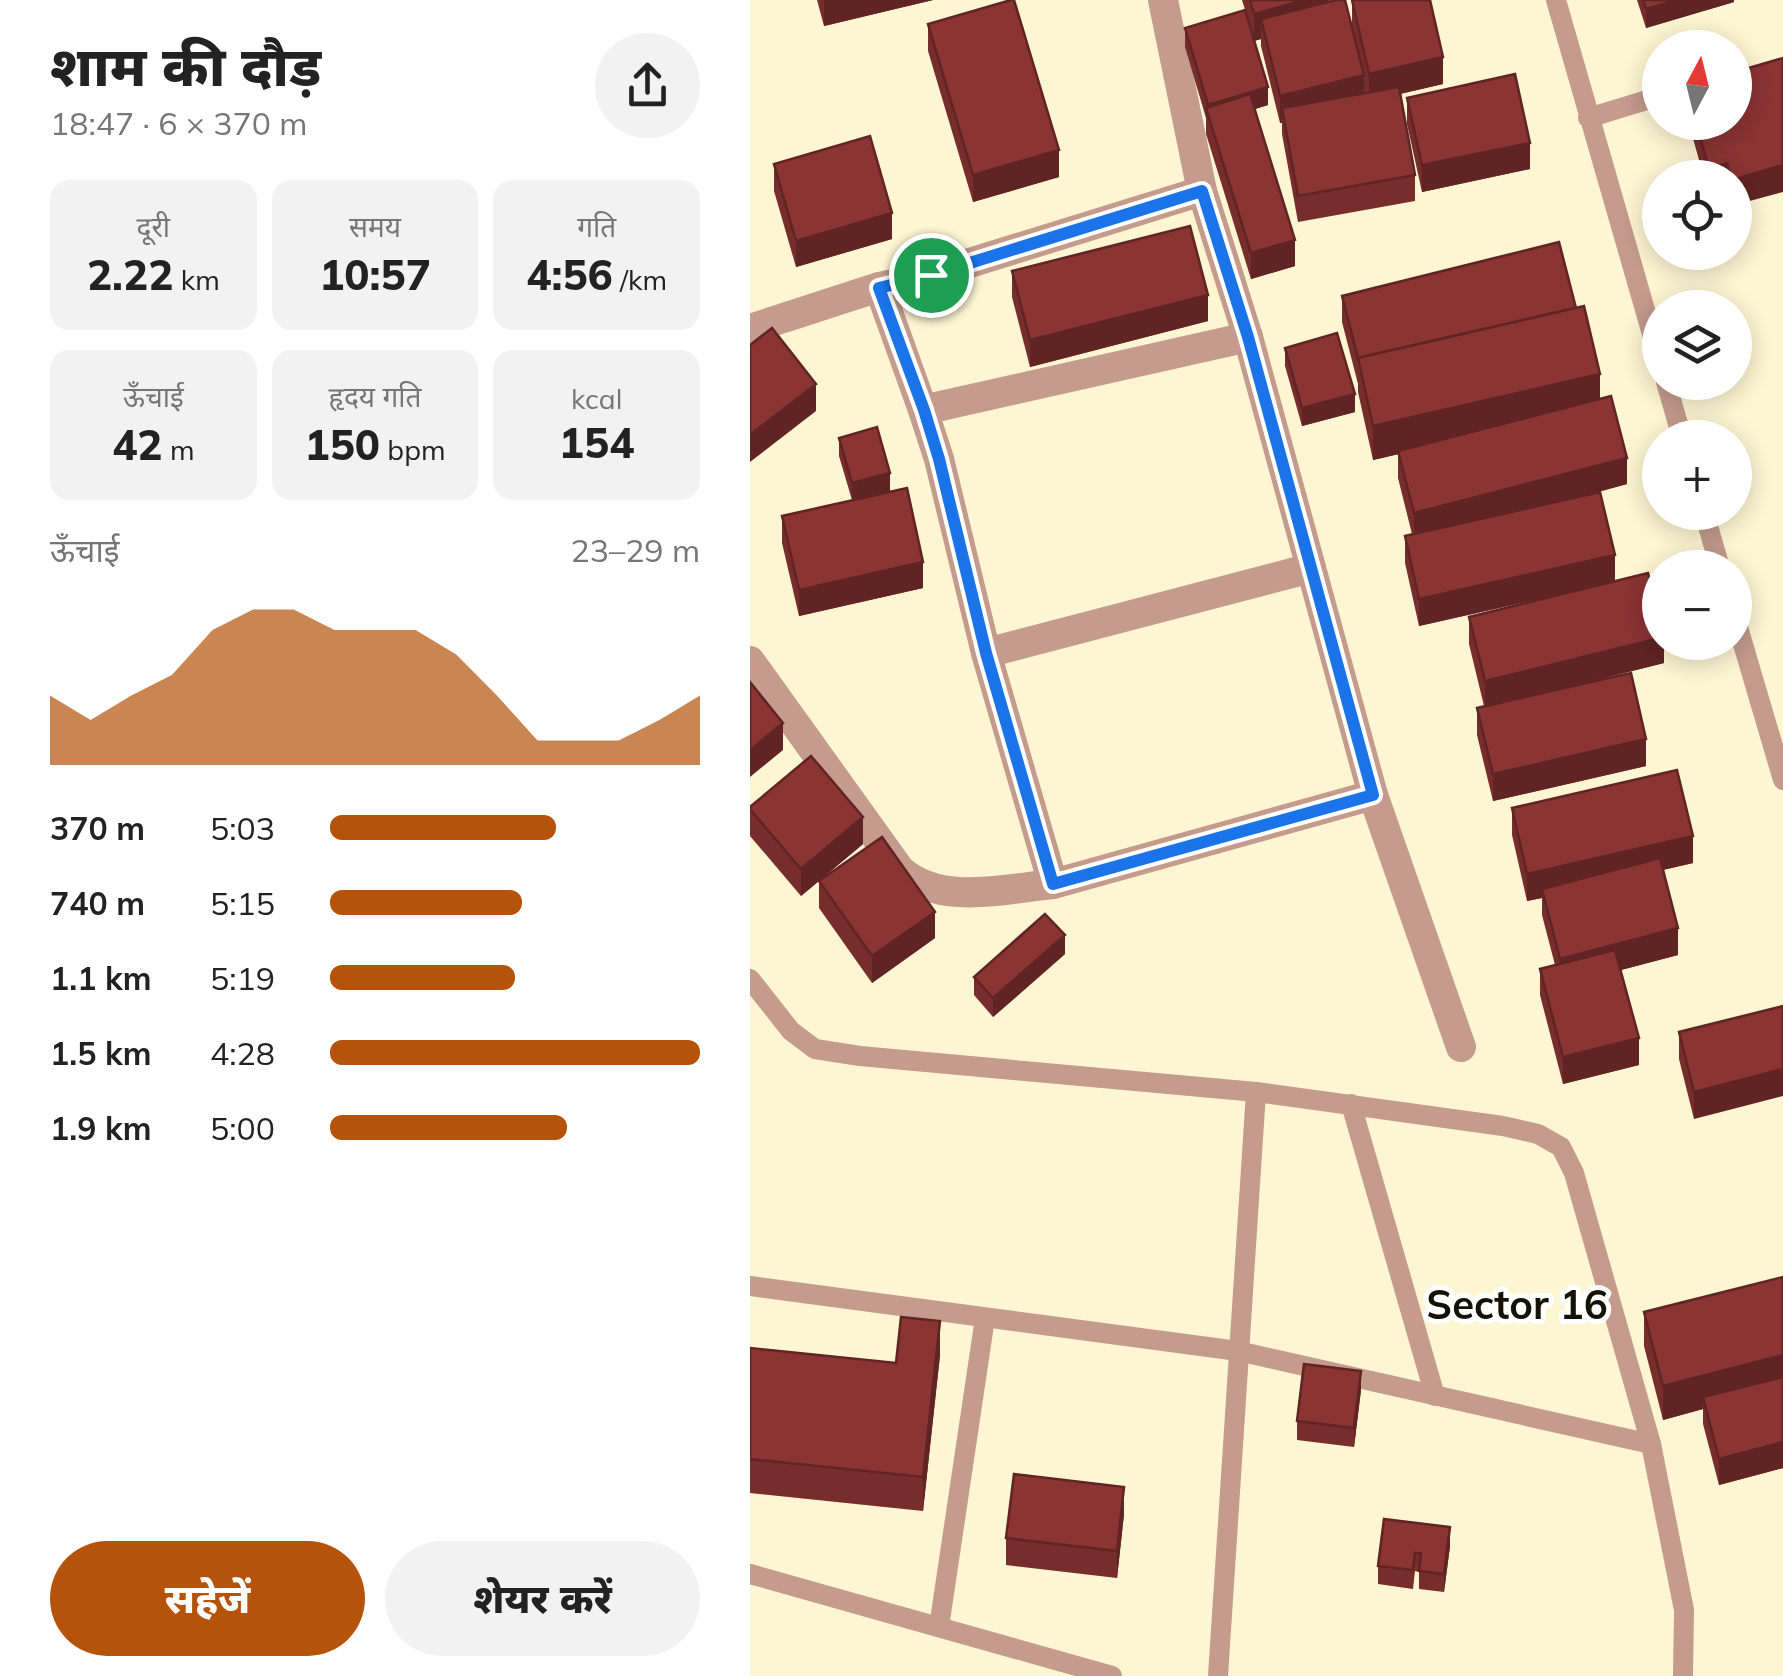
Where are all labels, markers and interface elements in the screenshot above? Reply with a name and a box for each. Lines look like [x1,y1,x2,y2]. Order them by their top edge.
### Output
north arrow [1642,30,1752,140]
map controls [1642,30,1752,660]
text: शाम की दौड़ [50,31,321,100]
button: share [595,33,700,138]
text: 18:47 · 6 × 370 m [50,103,307,143]
button: locate [1642,160,1752,270]
text: दूरी [137,209,170,244]
text: समय [349,209,401,244]
text: गति [577,209,616,244]
pin [889,233,974,318]
text: 2.22 [87,248,173,301]
text: 10:57 [319,248,431,301]
text: 4:56 [526,248,613,301]
icon: arrive [904,248,959,303]
text: km [173,262,220,297]
text: /km [613,262,667,297]
button: layers [1642,290,1752,400]
text: ऊँचाई [123,379,184,414]
text: हृदय गति [329,379,421,414]
text: kcal [571,381,622,416]
text: 154 [559,416,634,469]
text: 42 [112,418,163,471]
text: 150 [304,418,380,471]
button: + [1642,420,1752,530]
text: m [163,432,194,467]
text: bpm [380,432,446,467]
text: ऊँचाई [50,530,119,570]
text: 23–29 m [571,530,700,570]
button: − [1642,550,1752,660]
text: 370 m [50,808,145,848]
text: 5:03 [210,808,275,848]
text: 740 m [50,883,145,923]
text: 5:15 [210,883,275,923]
text: 1.1 km [50,958,152,998]
text: 5:19 [210,958,275,998]
text: 1.5 km [50,1033,152,1073]
text: 4:28 [210,1033,275,1073]
text: 1.9 km [50,1108,152,1148]
text: 5:00 [210,1108,275,1148]
district label: Sector 16 [1426,1279,1608,1329]
button: सहेजें [50,1541,365,1656]
button: शेयर करें [385,1541,700,1656]

